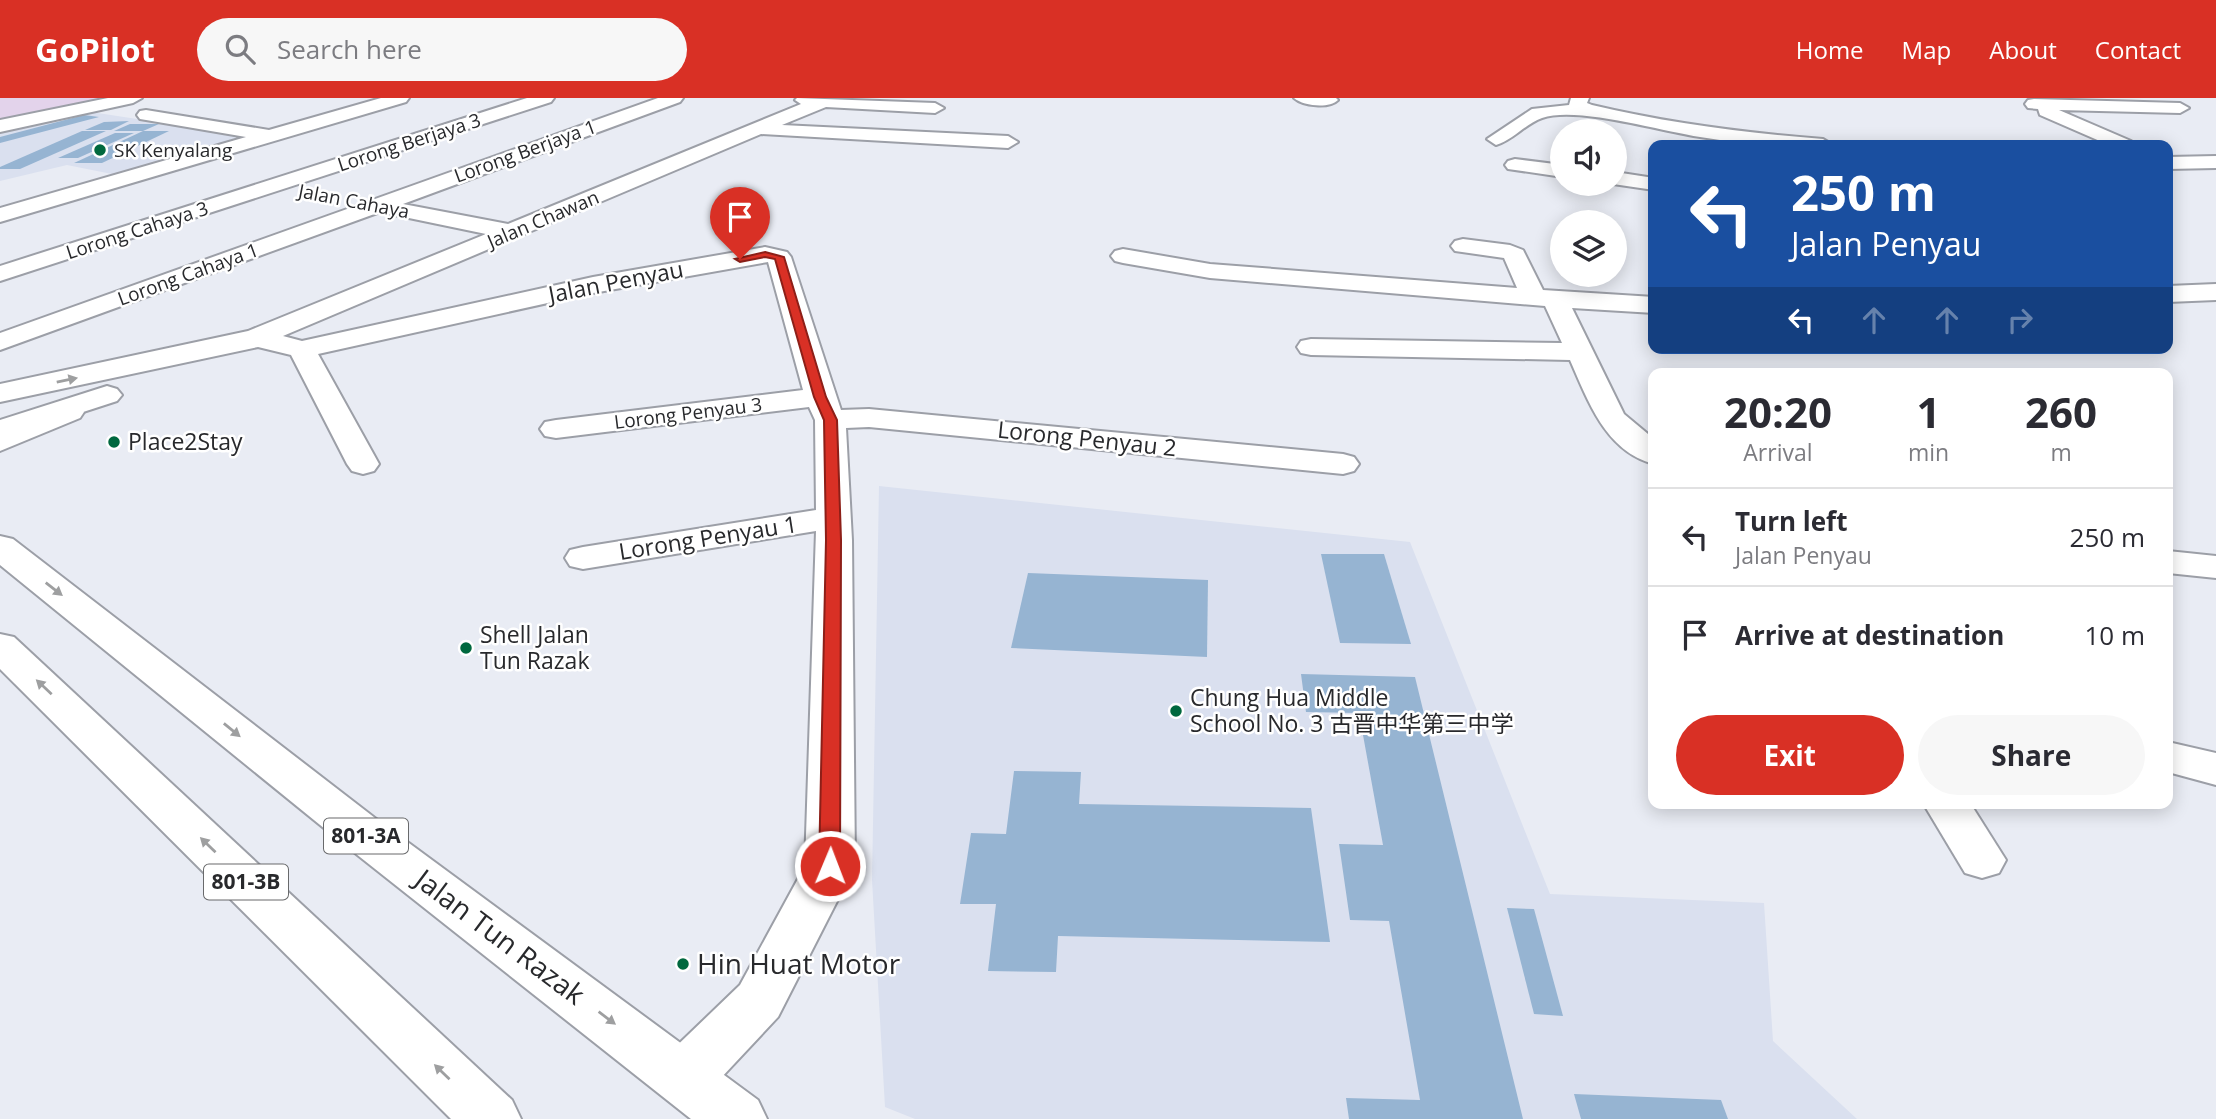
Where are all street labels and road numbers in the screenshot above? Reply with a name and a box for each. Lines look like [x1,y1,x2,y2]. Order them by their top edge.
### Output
street label: Lorong Berjaya 3 [334,107,484,177]
street label: Lorong Berjaya 1 [450,113,600,189]
street label: Jalan Cahaya [294,177,412,224]
street label: Jalan Chawan [481,184,603,255]
street label: Lorong Cahaya 3 [63,195,211,265]
street label: Lorong Cahaya 1 [114,236,262,312]
street label: Jalan Penyau [544,252,686,310]
street label: Lorong Penyau 3 [613,391,763,435]
street label: Lorong Penyau 2 [996,413,1178,463]
street label: Lorong Penyau 1 [616,507,799,567]
road number: 801-3A [324,818,408,854]
street label: Jalan Tun Razak [406,858,593,1013]
road number: 801-3B [204,864,288,900]

